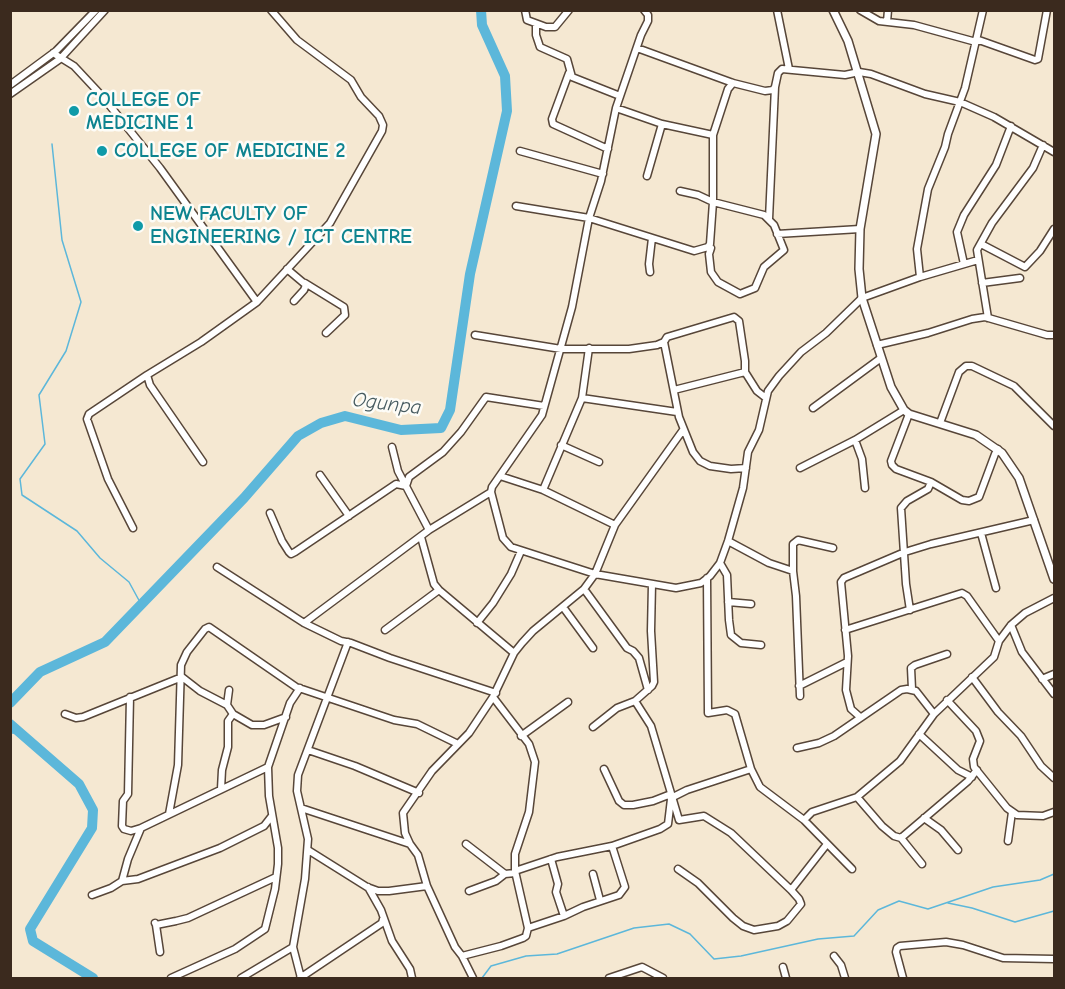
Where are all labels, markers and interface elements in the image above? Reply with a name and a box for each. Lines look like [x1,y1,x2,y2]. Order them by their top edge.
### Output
place label: COLLEGE OF MEDICINE 1 [86,88,201,135]
marker: COLLEGE OF MEDICINE 1 [67,104,81,118]
place label: COLLEGE OF MEDICINE 2 [114,139,345,163]
marker: COLLEGE OF MEDICINE 2 [95,144,109,158]
place label: NEW FACULTY OF ENGINEERING / ICT CENTRE [150,202,412,249]
marker: NEW FACULTY OF ENGINEERING / ICT CENTRE [131,219,145,233]
water label: Ogunpa [351,387,423,421]

